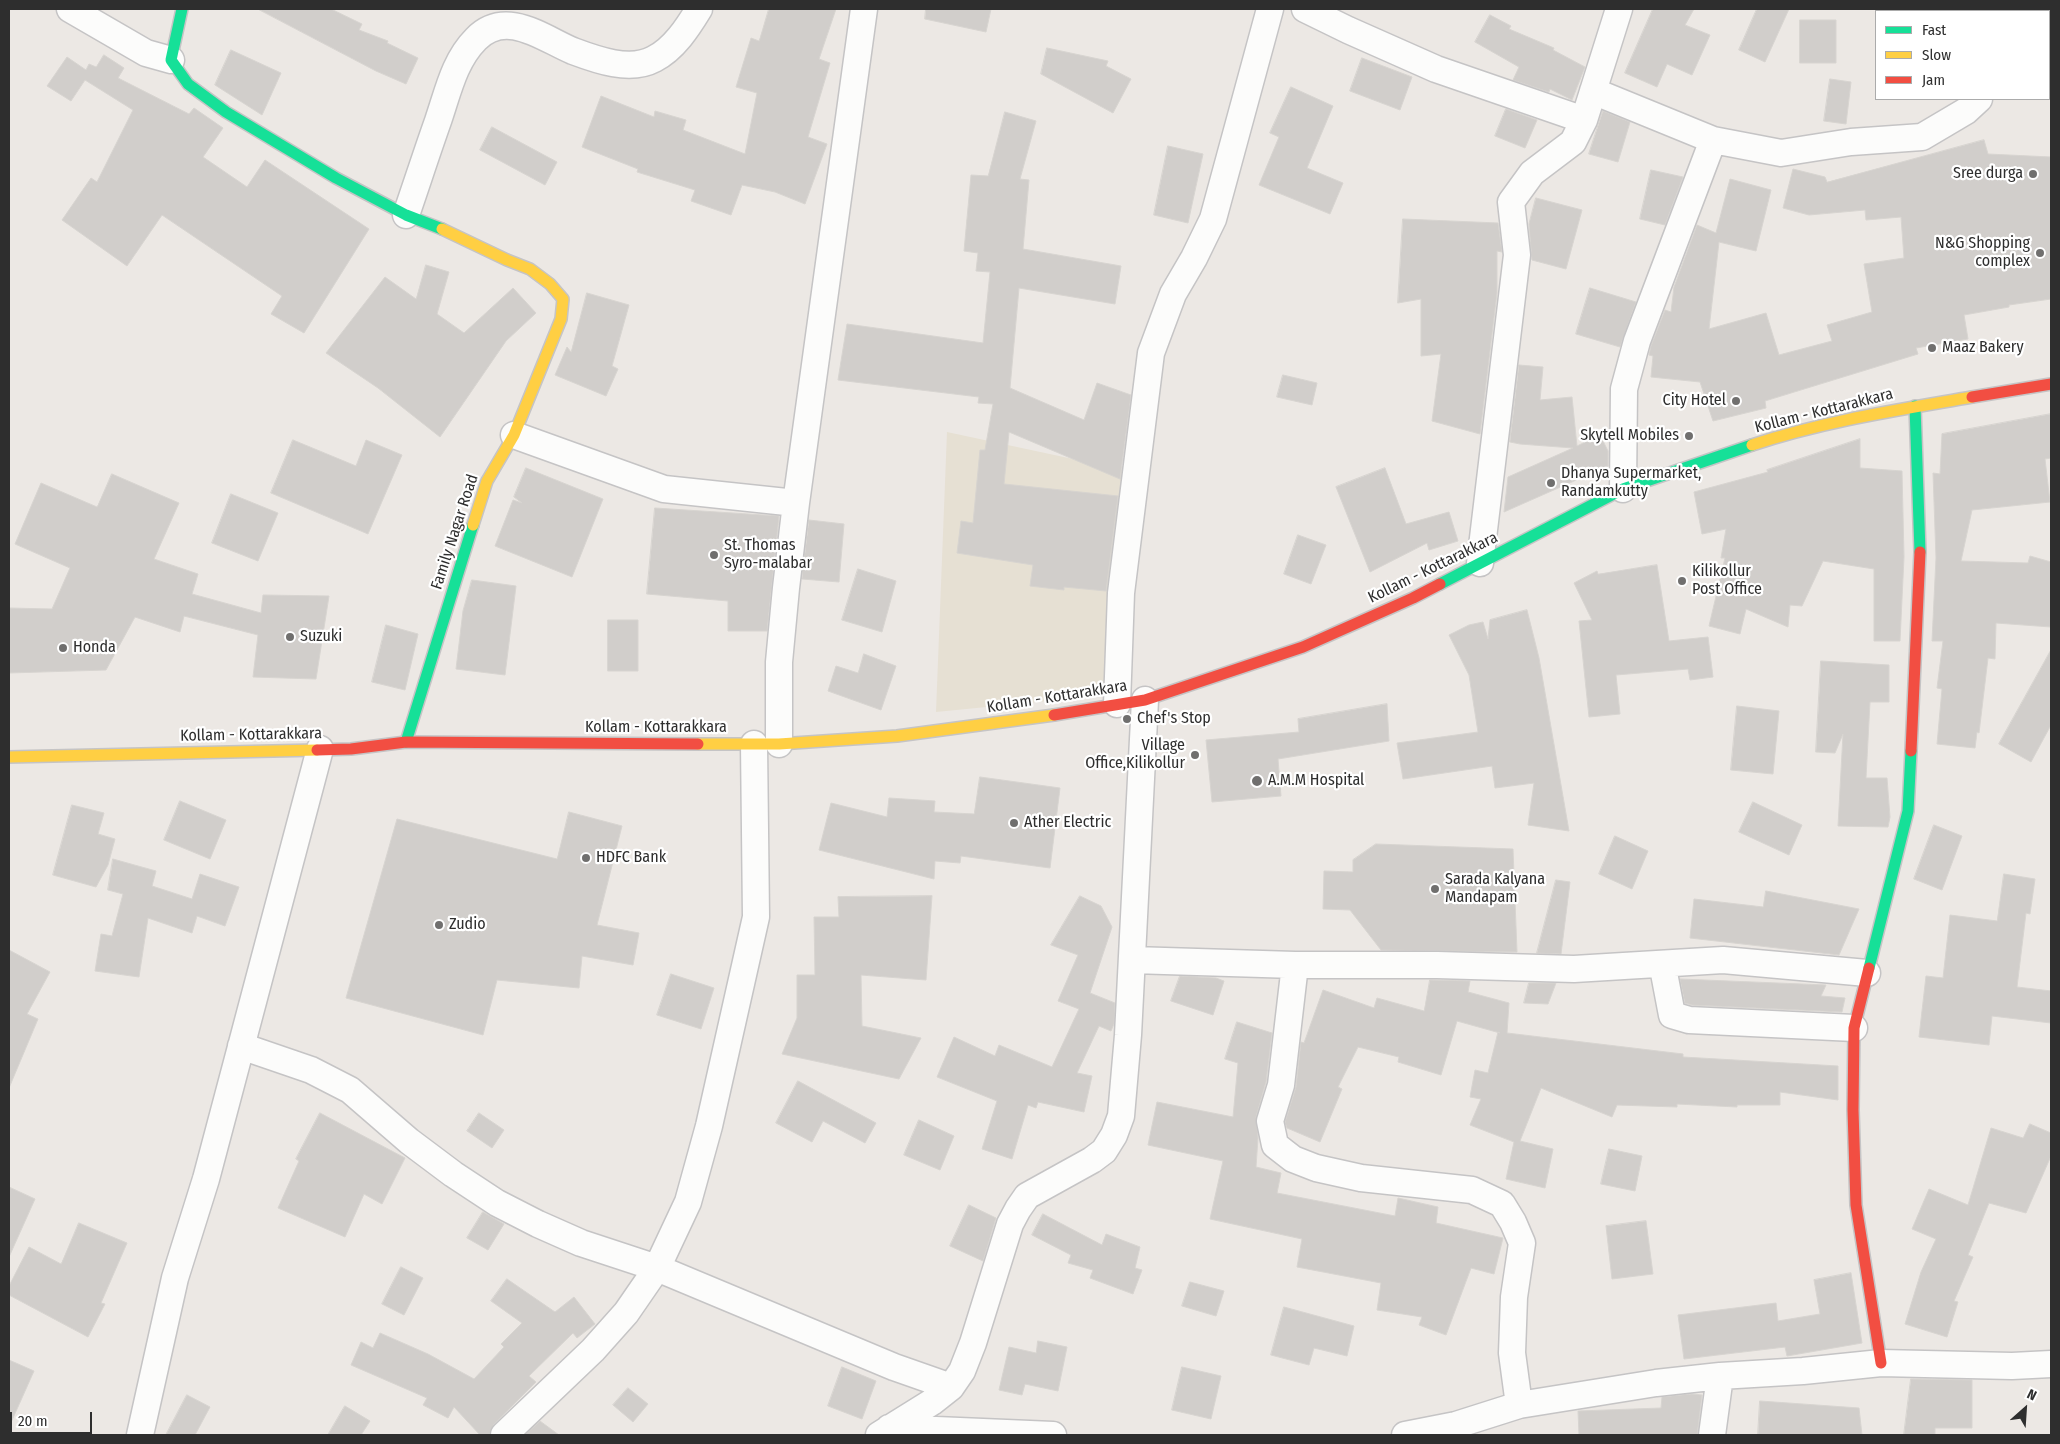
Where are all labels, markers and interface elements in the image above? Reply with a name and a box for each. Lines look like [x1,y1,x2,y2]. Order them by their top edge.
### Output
legend [1875,10,2050,100]
text: Fast [1922,21,1946,39]
text: Slow [1922,46,1951,64]
text: Jam [1922,71,1945,89]
place label: Sree durga [1953,164,2023,184]
marker: Sree durga [2027,168,2039,180]
place label: N&G Shopping complex [1935,234,2030,272]
marker: N&G Shopping complex [2034,247,2046,259]
place label: Maaz Bakery [1942,338,2024,358]
marker: Maaz Bakery [1926,342,1938,354]
street label: Kollam - Kottarakkara [1753,385,1895,437]
place label: City Hotel [1663,391,1726,411]
marker: City Hotel [1730,395,1742,407]
place label: Skytell Mobiles [1580,426,1679,446]
marker: Skytell Mobiles [1683,430,1695,442]
place label: Dhanya Supermarket, Randamkutty [1561,464,1701,502]
street label: Family Nagar Road [427,472,483,592]
marker: Dhanya Supermarket, Randamkutty [1545,477,1557,489]
street label: Kollam - Kottarakkara [1365,528,1501,608]
place label: St. Thomas Syro-malabar [724,536,812,574]
marker: St. Thomas Syro-malabar [708,549,720,561]
place label: Kilikollur Post Office [1692,562,1762,600]
marker: Kilikollur Post Office [1676,575,1688,587]
place label: Suzuki [300,627,342,647]
marker: Suzuki [284,631,296,643]
place label: Honda [73,638,116,658]
marker: Honda [57,642,69,654]
street label: Kollam - Kottarakkara [985,676,1129,718]
place label: Chef's Stop [1137,709,1211,729]
marker: Chef's Stop [1121,713,1133,725]
street label: Kollam - Kottarakkara [585,718,727,738]
street label: Kollam - Kottarakkara [180,724,322,746]
place label: Village Office,Kilikollur [1085,736,1185,774]
marker: Village Office,Kilikollur [1189,749,1201,761]
place label: A.M.M Hospital [1268,771,1364,791]
marker: A.M.M Hospital [1250,774,1264,788]
place label: Ather Electric [1024,813,1111,833]
marker: Ather Electric [1008,817,1020,829]
place label: HDFC Bank [596,848,666,868]
marker: HDFC Bank [580,852,592,864]
place label: Sarada Kalyana Mandapam [1445,870,1545,908]
marker: Sarada Kalyana Mandapam [1429,883,1441,895]
place label: Zudio [449,915,486,935]
marker: Zudio [433,919,445,931]
north arrow [2000,1384,2050,1434]
text: N [2024,1386,2039,1405]
scale bar [12,1402,95,1434]
text: 20 m [18,1412,48,1430]

